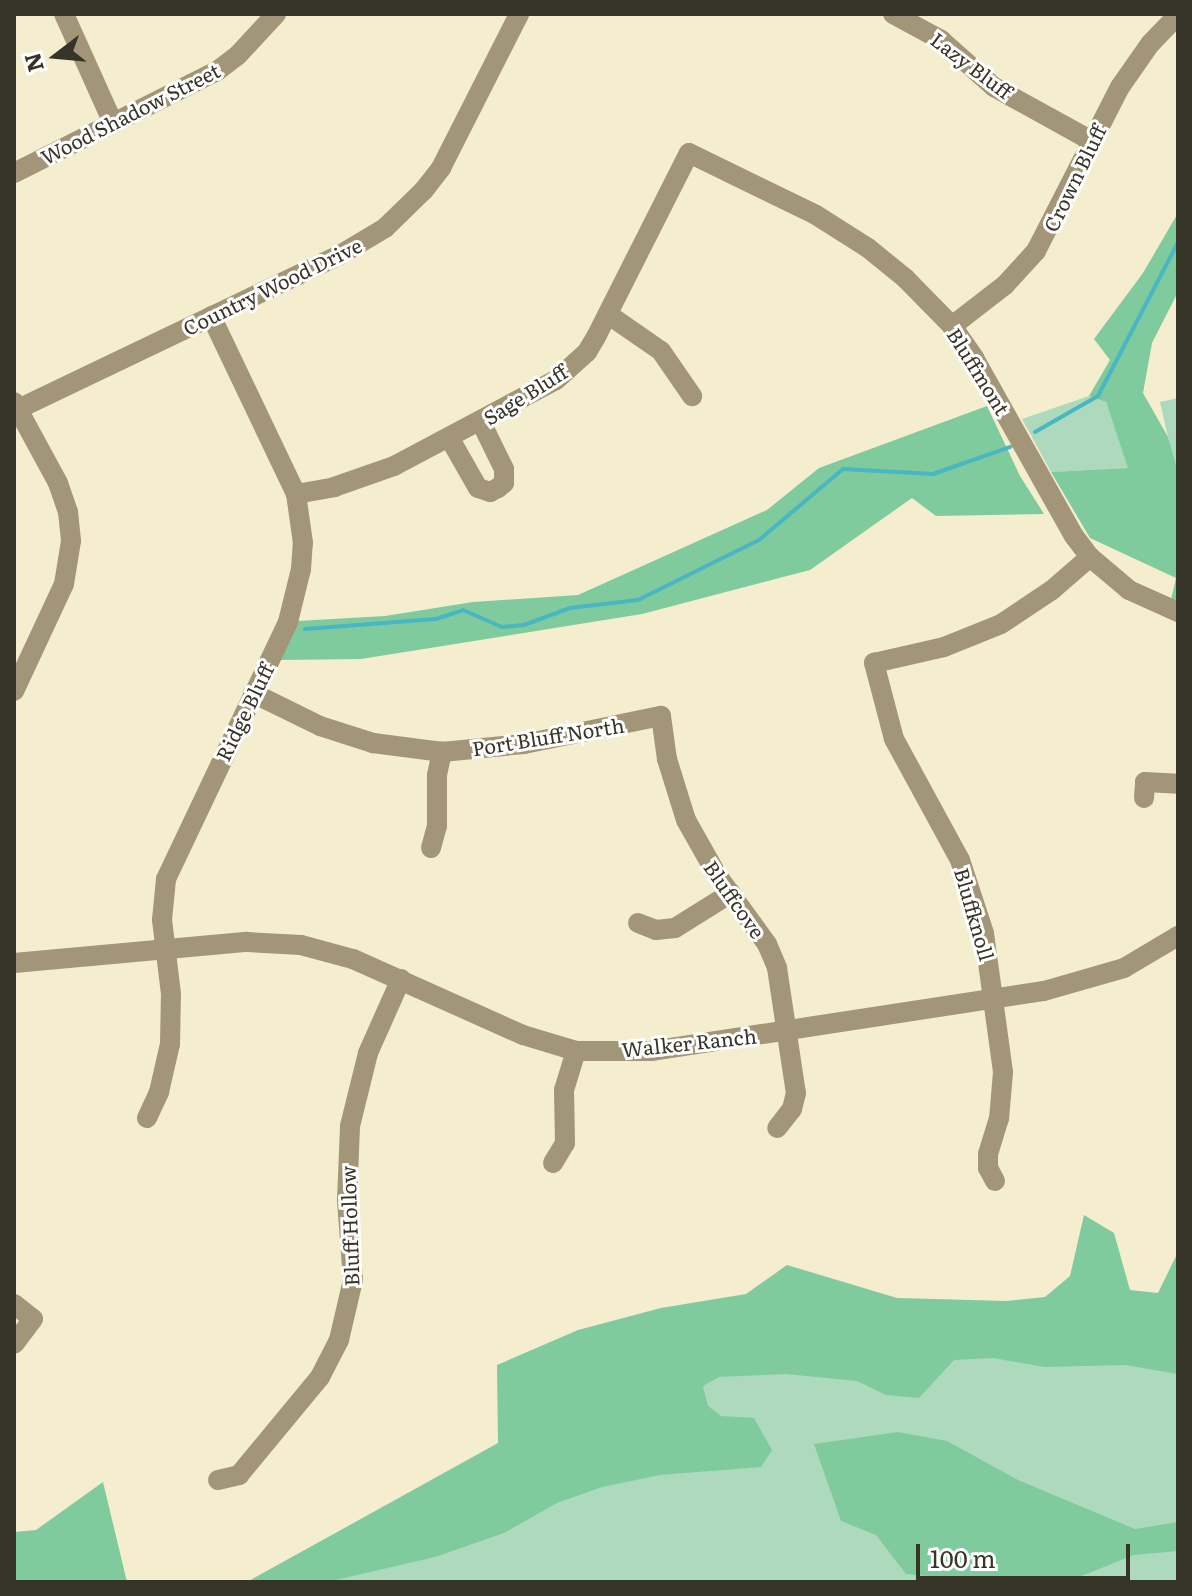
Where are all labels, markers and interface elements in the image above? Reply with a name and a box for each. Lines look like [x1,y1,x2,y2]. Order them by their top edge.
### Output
north arrow [16,16,96,96]
street label: Lazy Bluff [927,27,1017,103]
text: N [14,49,51,76]
street label: Wood Shadow Street [37,57,223,169]
street label: Crown Bluff [1038,121,1110,235]
street label: Country Wood Drive [179,232,365,340]
street label: Bluffmont [943,323,1015,419]
street label: Sage Bluff [479,359,571,429]
street label: Ridge Bluff [210,659,278,765]
street label: Port Bluff North [470,712,626,760]
street label: Bluffcove [700,855,770,943]
street label: Bluffknoll [950,865,1000,963]
street label: Walker Ranch [620,1023,758,1061]
street label: Bluff Hollow [335,1165,363,1287]
scale bar [920,1528,1134,1578]
text: 100 m [930,1540,996,1575]

